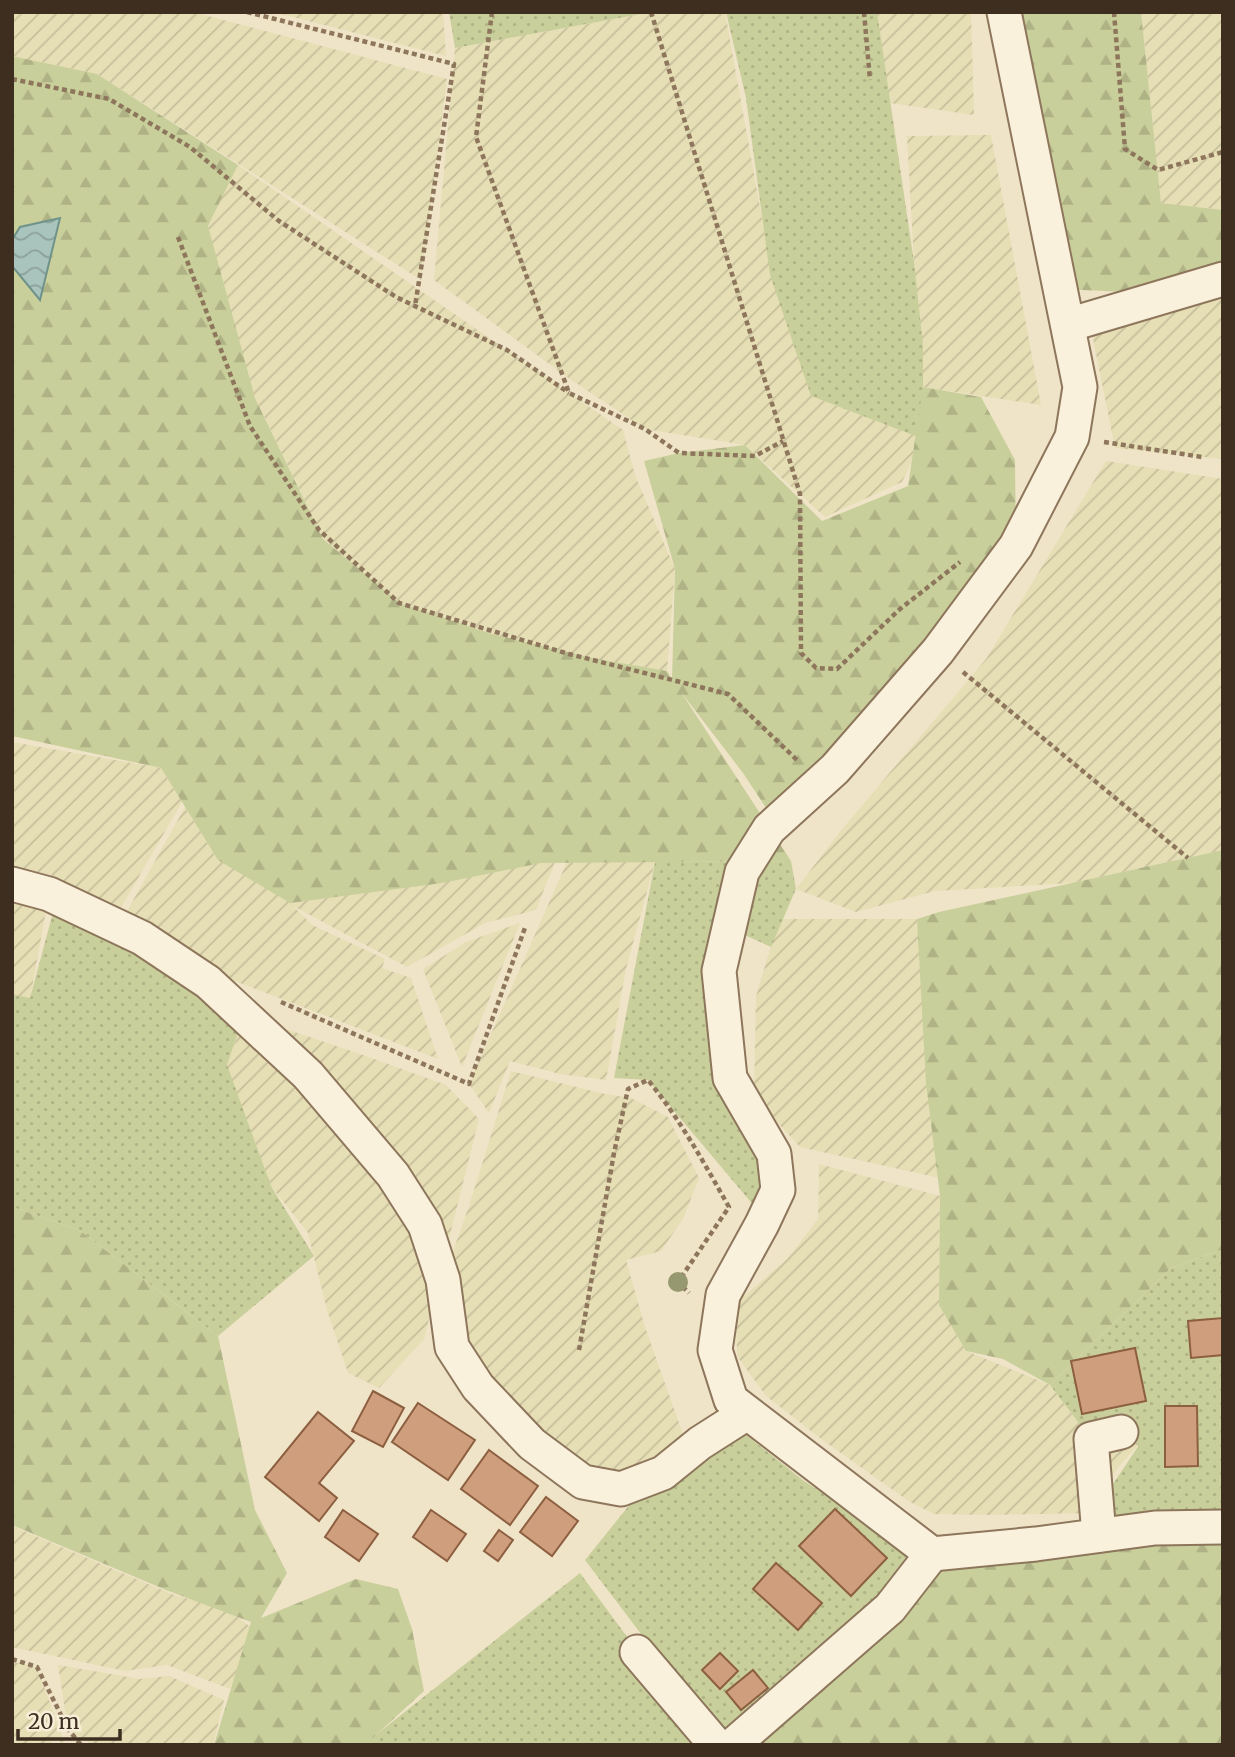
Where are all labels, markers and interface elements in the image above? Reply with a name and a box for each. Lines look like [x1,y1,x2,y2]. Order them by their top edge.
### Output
scale bar [18,1698,119,1742]
text: 20 m [28,1708,80,1735]

